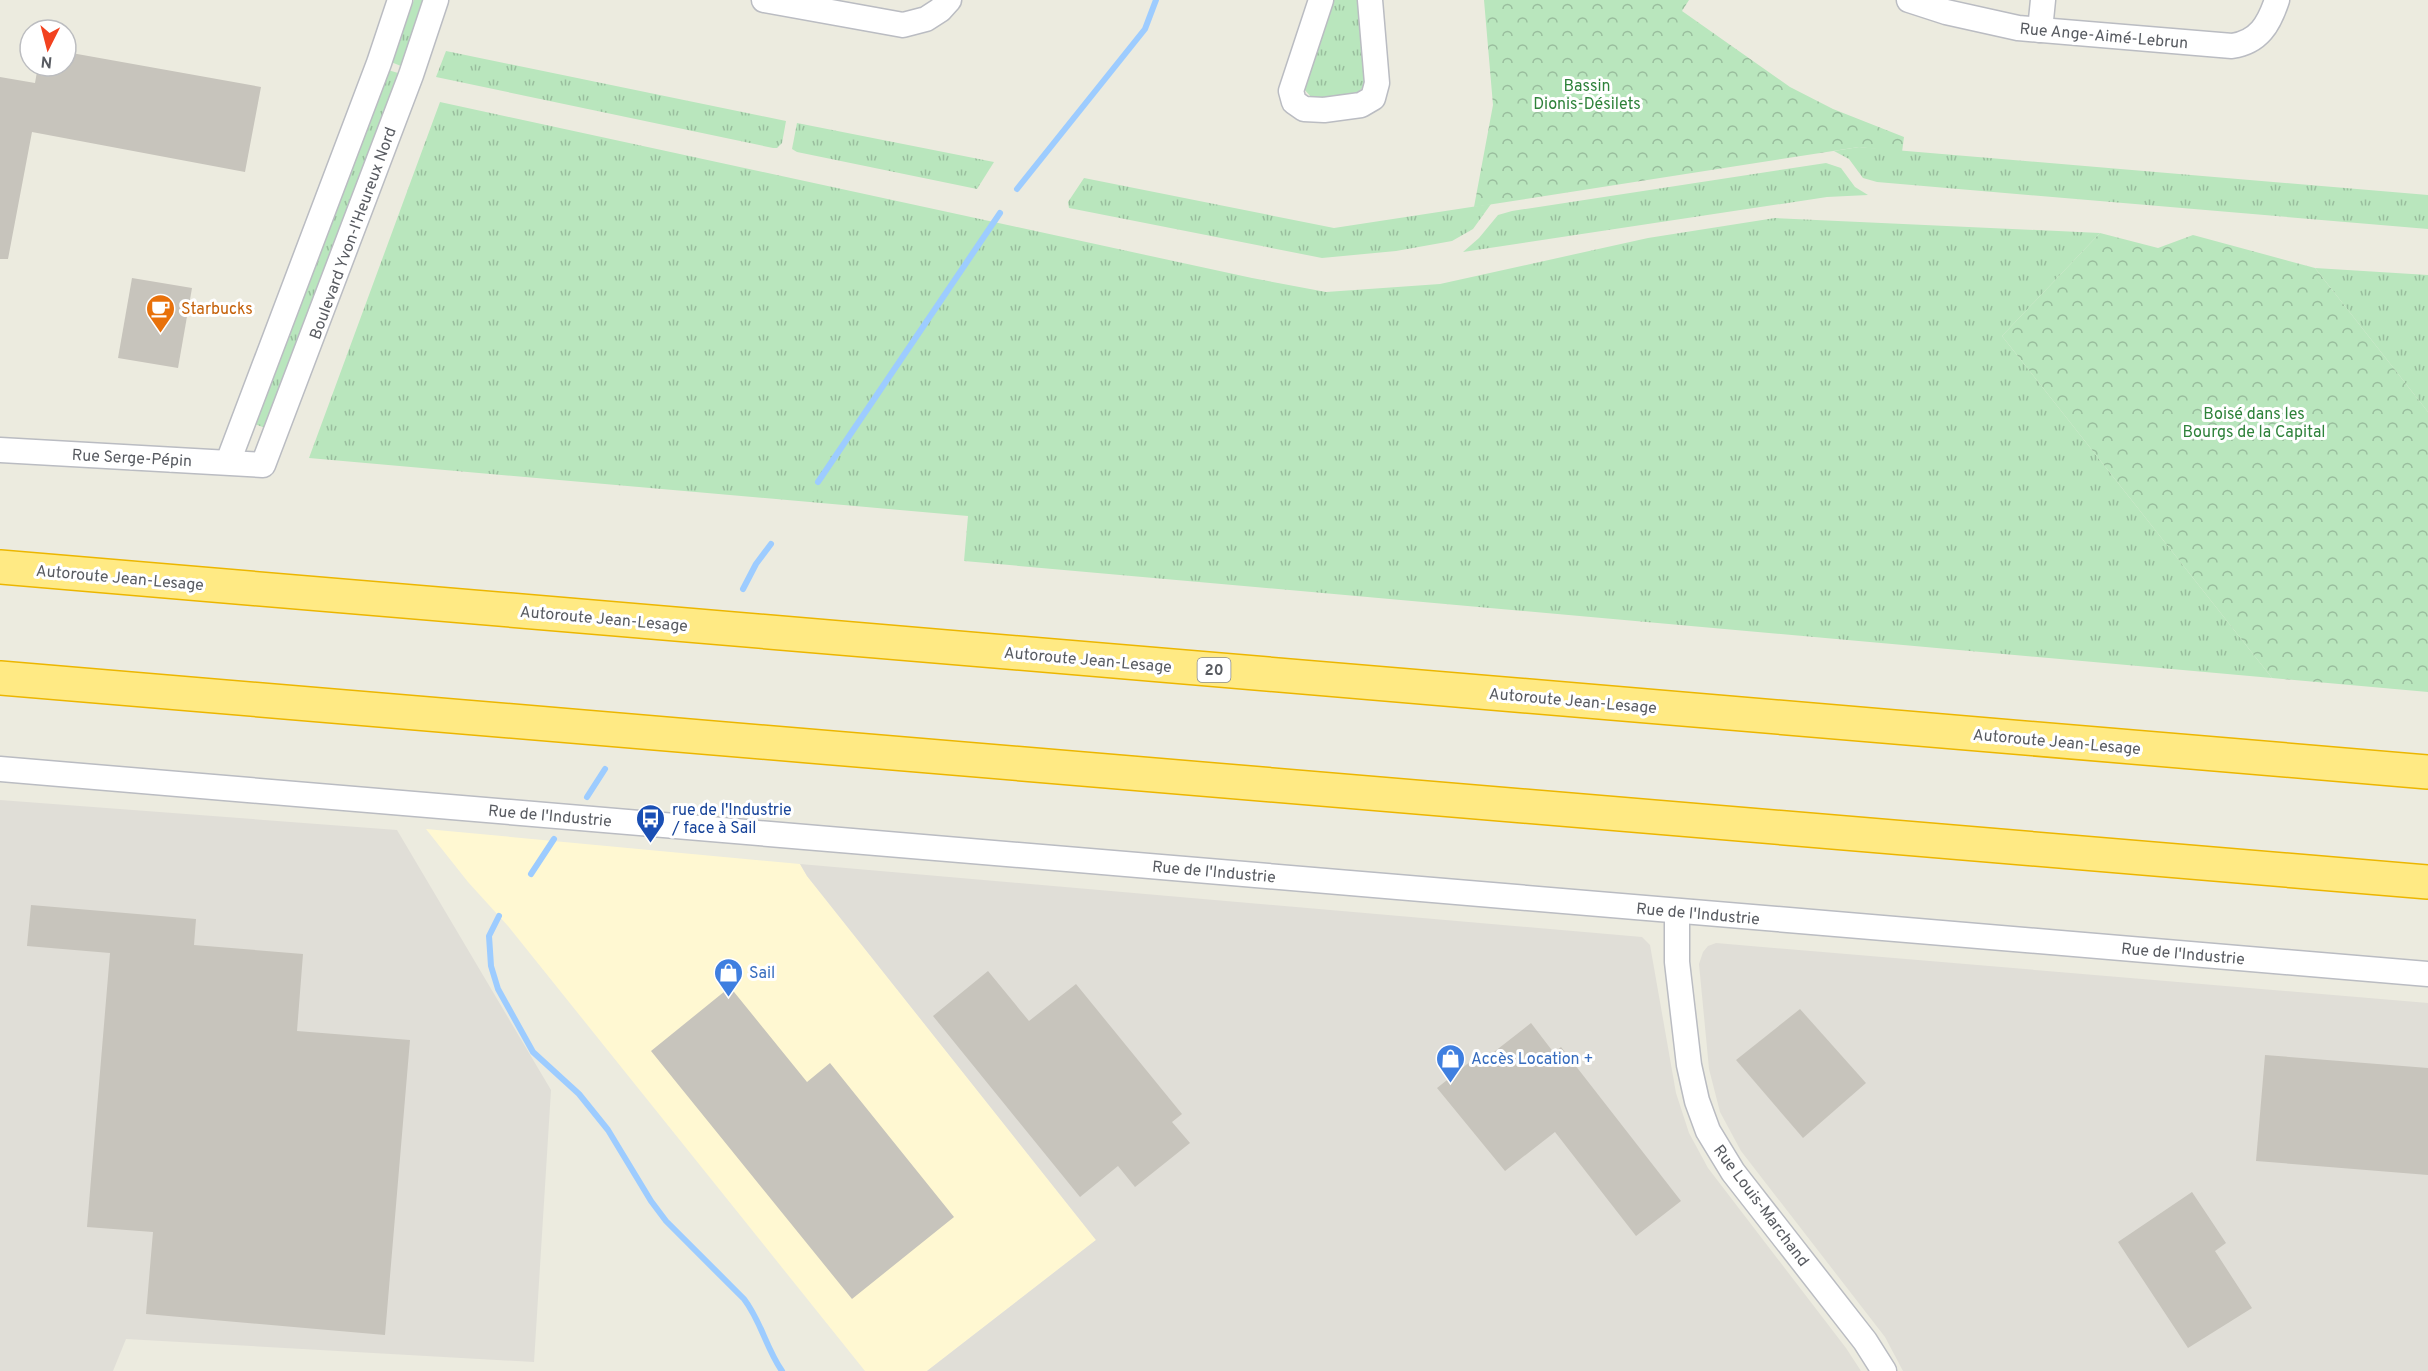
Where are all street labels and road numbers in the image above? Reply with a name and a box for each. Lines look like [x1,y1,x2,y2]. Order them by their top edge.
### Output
street label: Rue Ange-Aimé-Lebrun [2019,20,2189,54]
street label: Boulevard Yvon-l'Heureux Nord [306,125,402,343]
street label: Rue Serge-Pépin [71,446,193,472]
street label: Autoroute Jean-Lesage [35,562,205,596]
street label: Autoroute Jean-Lesage [519,603,689,637]
street label: Autoroute Jean-Lesage [1003,644,1173,678]
road number: 20 [1198,658,1230,682]
street label: Autoroute Jean-Lesage [1488,685,1658,719]
street label: Autoroute Jean-Lesage [1972,726,2142,760]
street label: Rue de l'Industrie [487,802,612,832]
street label: Rue de l'Industrie [1151,858,1276,888]
street label: Rue de l'Industrie [1635,900,1760,930]
street label: Rue de l'Industrie [2120,940,2245,970]
street label: Rue Louis-Marchand [1708,1141,1813,1271]

